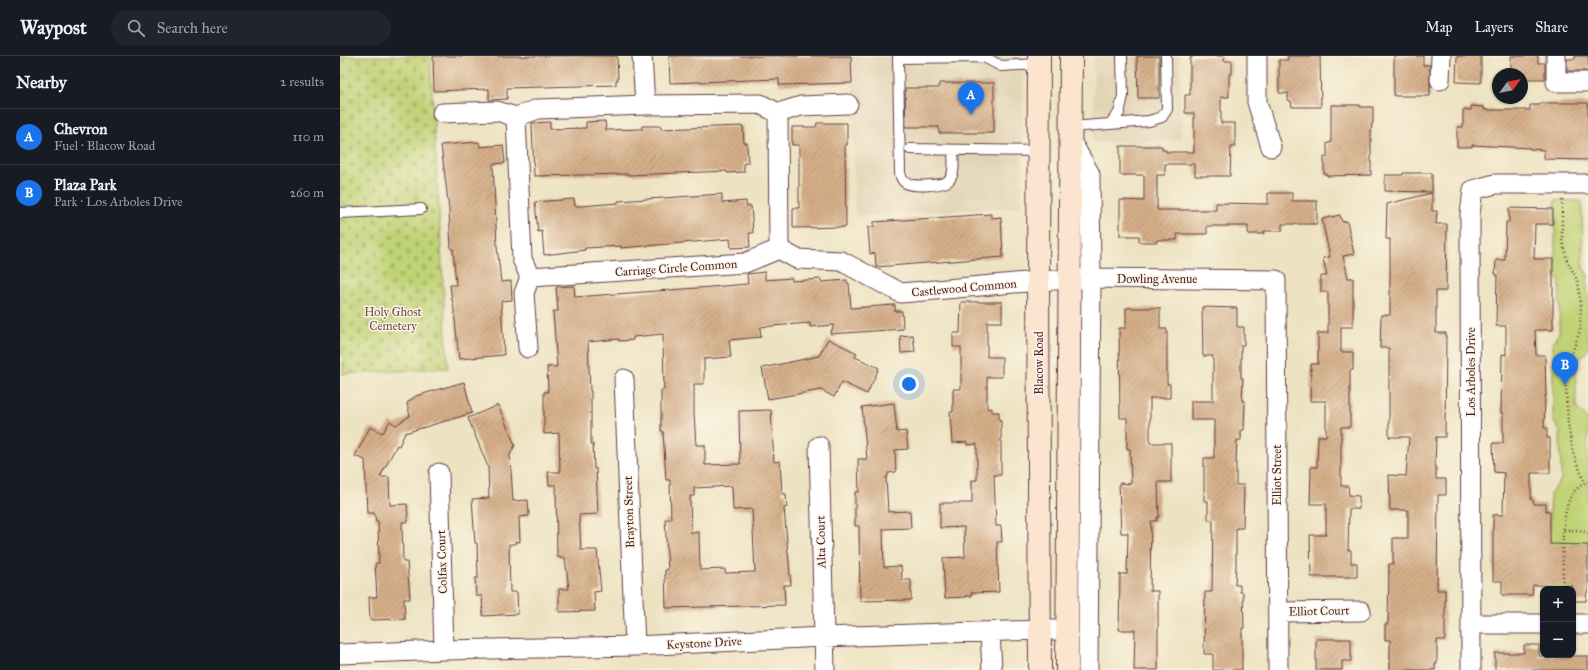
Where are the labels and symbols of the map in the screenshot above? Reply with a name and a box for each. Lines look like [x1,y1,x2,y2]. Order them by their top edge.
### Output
north arrow [1492,68,1528,104]
pin: A [958,82,984,115]
street label: Carriage Circle Common [614,257,738,280]
street label: Dowling Avenue [1117,272,1197,287]
street label: Castlewood Common [911,276,1018,300]
park label: Holy Ghost Cemetery [364,305,423,333]
street label: Los Arboles Drive [1464,327,1478,417]
street label: Blacow Road [1032,331,1046,395]
pin: B [1552,352,1578,385]
your location [899,374,919,394]
street label: Elliot Street [1270,444,1284,506]
street label: Brayton Street [621,475,637,548]
street label: Alta Court [814,515,828,569]
street label: Colfax Court [434,529,450,594]
street label: Elliot Court [1288,603,1350,619]
street label: Keystone Drive [666,634,742,652]

